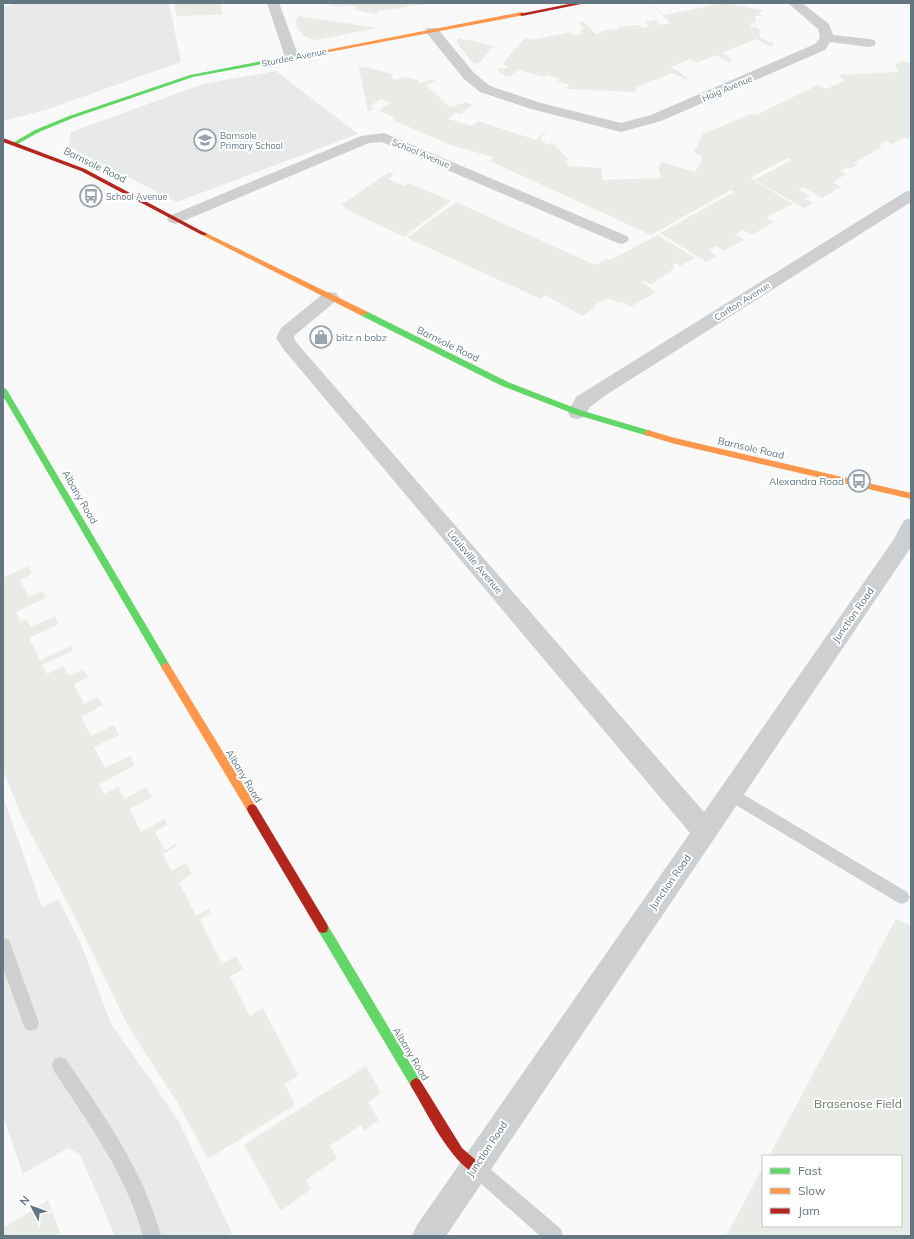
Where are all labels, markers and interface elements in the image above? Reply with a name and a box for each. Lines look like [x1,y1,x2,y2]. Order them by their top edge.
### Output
street label: Sturdee Avenue [261,45,328,69]
street label: Haig Avenue [700,72,754,104]
school or university icon: Barnsole Primary School [192,127,218,153]
place label: Barnsole Primary School [220,130,283,152]
street label: School Avenue [391,136,452,170]
street label: Barnsole Road [62,144,128,186]
bus stop icon: School Avenue [78,183,104,209]
place label: School Avenue [106,191,168,202]
street label: Carlton Avenue [712,279,772,323]
street label: Barnsole Road [415,323,481,365]
shop icon: bitz n bobz [308,324,334,350]
place label: bitz n bobz [336,331,387,344]
street label: Barnsole Road [716,434,786,462]
street label: Albany Road [59,468,101,526]
bus stop icon: Alexandra Road [846,468,872,494]
place label: Alexandra Road [769,475,844,488]
street label: Louisville Avenue [444,527,506,597]
street label: Junction Road [829,585,877,645]
street label: Albany Road [223,747,265,805]
street label: Junction Road [646,852,694,912]
street label: Albany Road [390,1025,432,1083]
park label: Brasenose Field [814,1096,902,1111]
street label: Junction Road [464,1119,510,1179]
legend [762,1155,902,1227]
text: Fast [798,1163,822,1178]
text: Slow [798,1183,826,1198]
north arrow [12,1187,52,1227]
text: N [16,1193,32,1208]
text: Jam [798,1203,820,1218]

